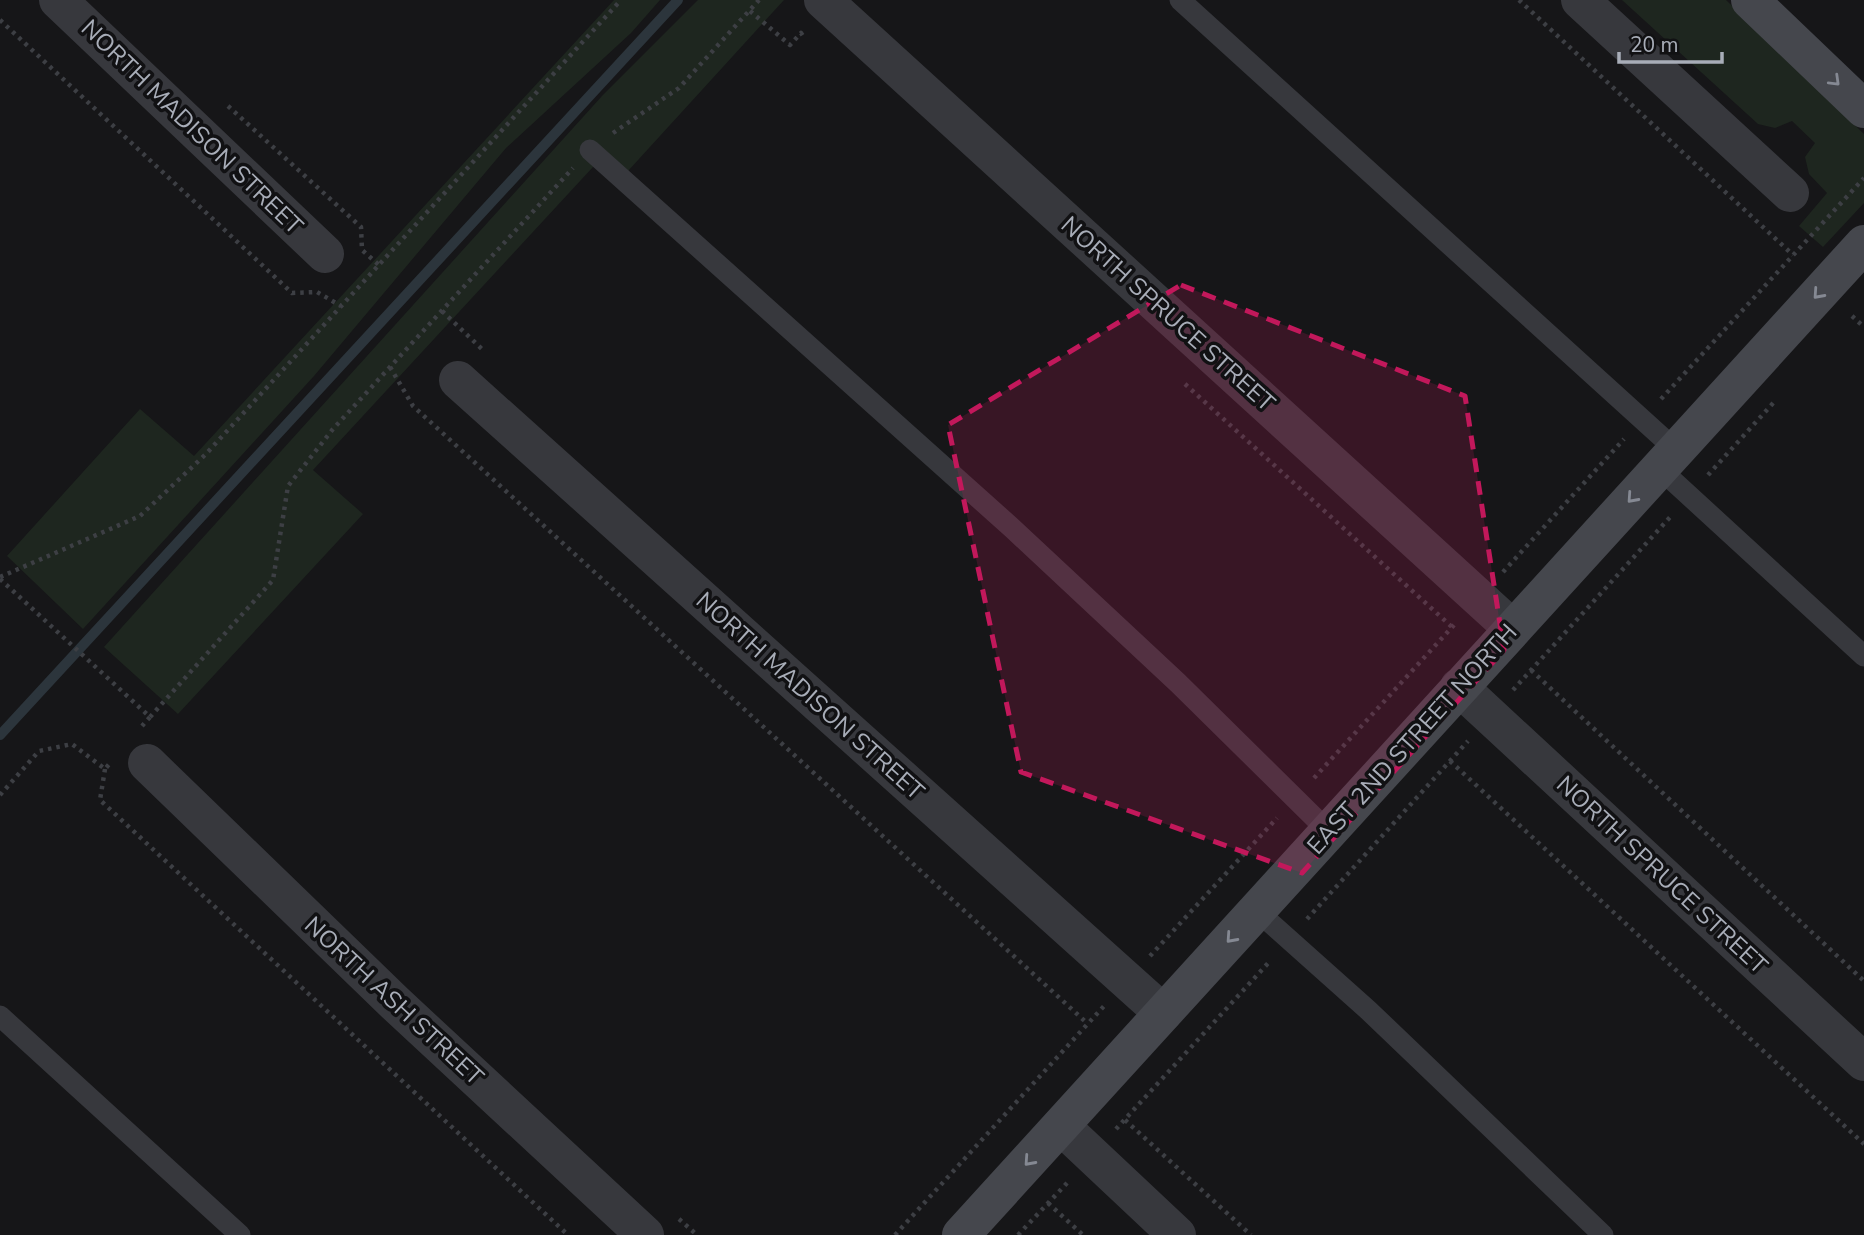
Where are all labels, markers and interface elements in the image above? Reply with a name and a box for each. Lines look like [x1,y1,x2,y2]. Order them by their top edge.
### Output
street label: NORTH MADISON STREET [74,12,310,242]
scale bar [1619,21,1722,65]
text: 20 m [1630,31,1679,59]
one-way arrow [1827,73,1840,86]
street label: NORTH SPRUCE STREET [1054,209,1282,419]
one-way arrow [1814,286,1826,299]
one-way arrow [1628,490,1640,503]
street label: NORTH MADISON STREET [689,585,931,808]
street label: EAST 2ND STREET NORTH [1300,617,1524,861]
street label: NORTH SPRUCE STREET [1550,769,1775,982]
street label: NORTH ASH STREET [297,909,491,1093]
one-way arrow [1227,930,1239,943]
one-way arrow [1024,1153,1037,1166]

